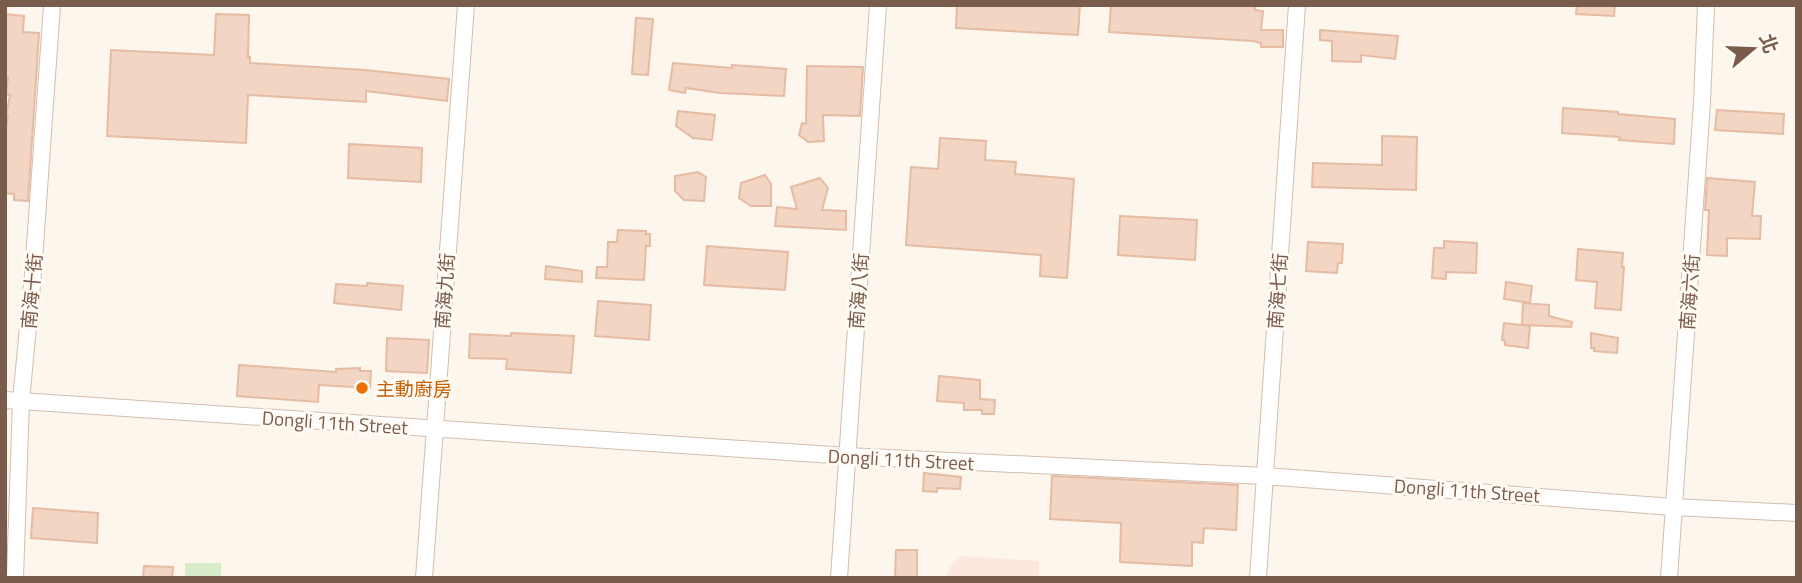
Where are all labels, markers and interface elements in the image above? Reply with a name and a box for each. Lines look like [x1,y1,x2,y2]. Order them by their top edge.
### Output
north arrow [1718,14,1788,84]
text: 北 [1753,30,1786,57]
street label: 南海十街 [13,252,49,330]
street label: 南海九街 [427,252,461,330]
street label: 南海八街 [841,252,875,330]
street label: 南海七街 [1260,252,1294,330]
street label: 南海六街 [1672,253,1706,331]
place label: 主動廚房 [376,374,452,403]
marker: 主動廚房 [354,380,370,396]
street label: Dongli 11th Street [261,402,409,442]
street label: Dongli 11th Street [827,441,975,477]
street label: Dongli 11th Street [1393,470,1541,510]

